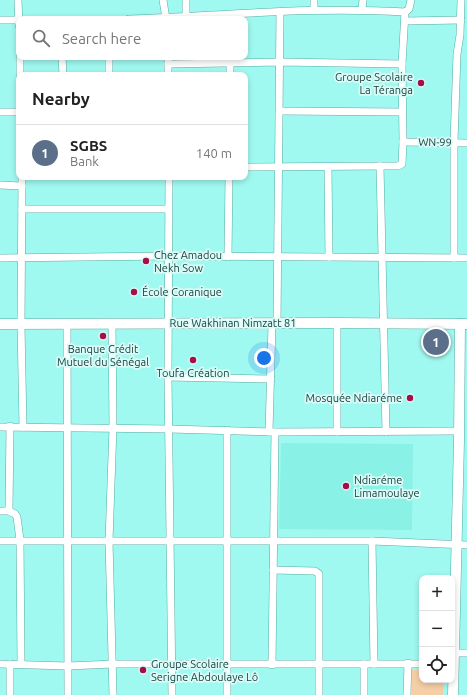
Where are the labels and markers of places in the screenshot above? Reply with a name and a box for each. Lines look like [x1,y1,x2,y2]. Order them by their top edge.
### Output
place label: Groupe Scolaire La Téranga [335,71,413,96]
marker: Groupe Scolaire La Téranga [416,78,426,88]
place label: Chez Amadou Nekh Sow [154,249,222,274]
marker: Chez Amadou Nekh Sow [141,256,151,266]
place label: École Coranique [142,285,222,298]
marker: École Coranique [129,287,139,297]
pin: 1 [423,327,449,357]
marker: Banque Crédit Mutuel du Sénégal [98,331,108,341]
place label: Banque Crédit Mutuel du Sénégal [57,343,149,368]
marker: Toufa Création [188,355,198,365]
place label: Toufa Création [157,367,230,379]
place label: Mosquée Ndiaréme [305,392,402,404]
marker: Mosquée Ndiaréme [405,393,415,403]
place label: Ndiaréme Limamoulaye [354,474,420,499]
marker: Ndiaréme Limamoulaye [341,481,351,491]
place label: Groupe Scolaire Serigne Abdoulaye Lô [151,658,258,683]
marker: Groupe Scolaire Serigne Abdoulaye Lô [138,665,148,675]

